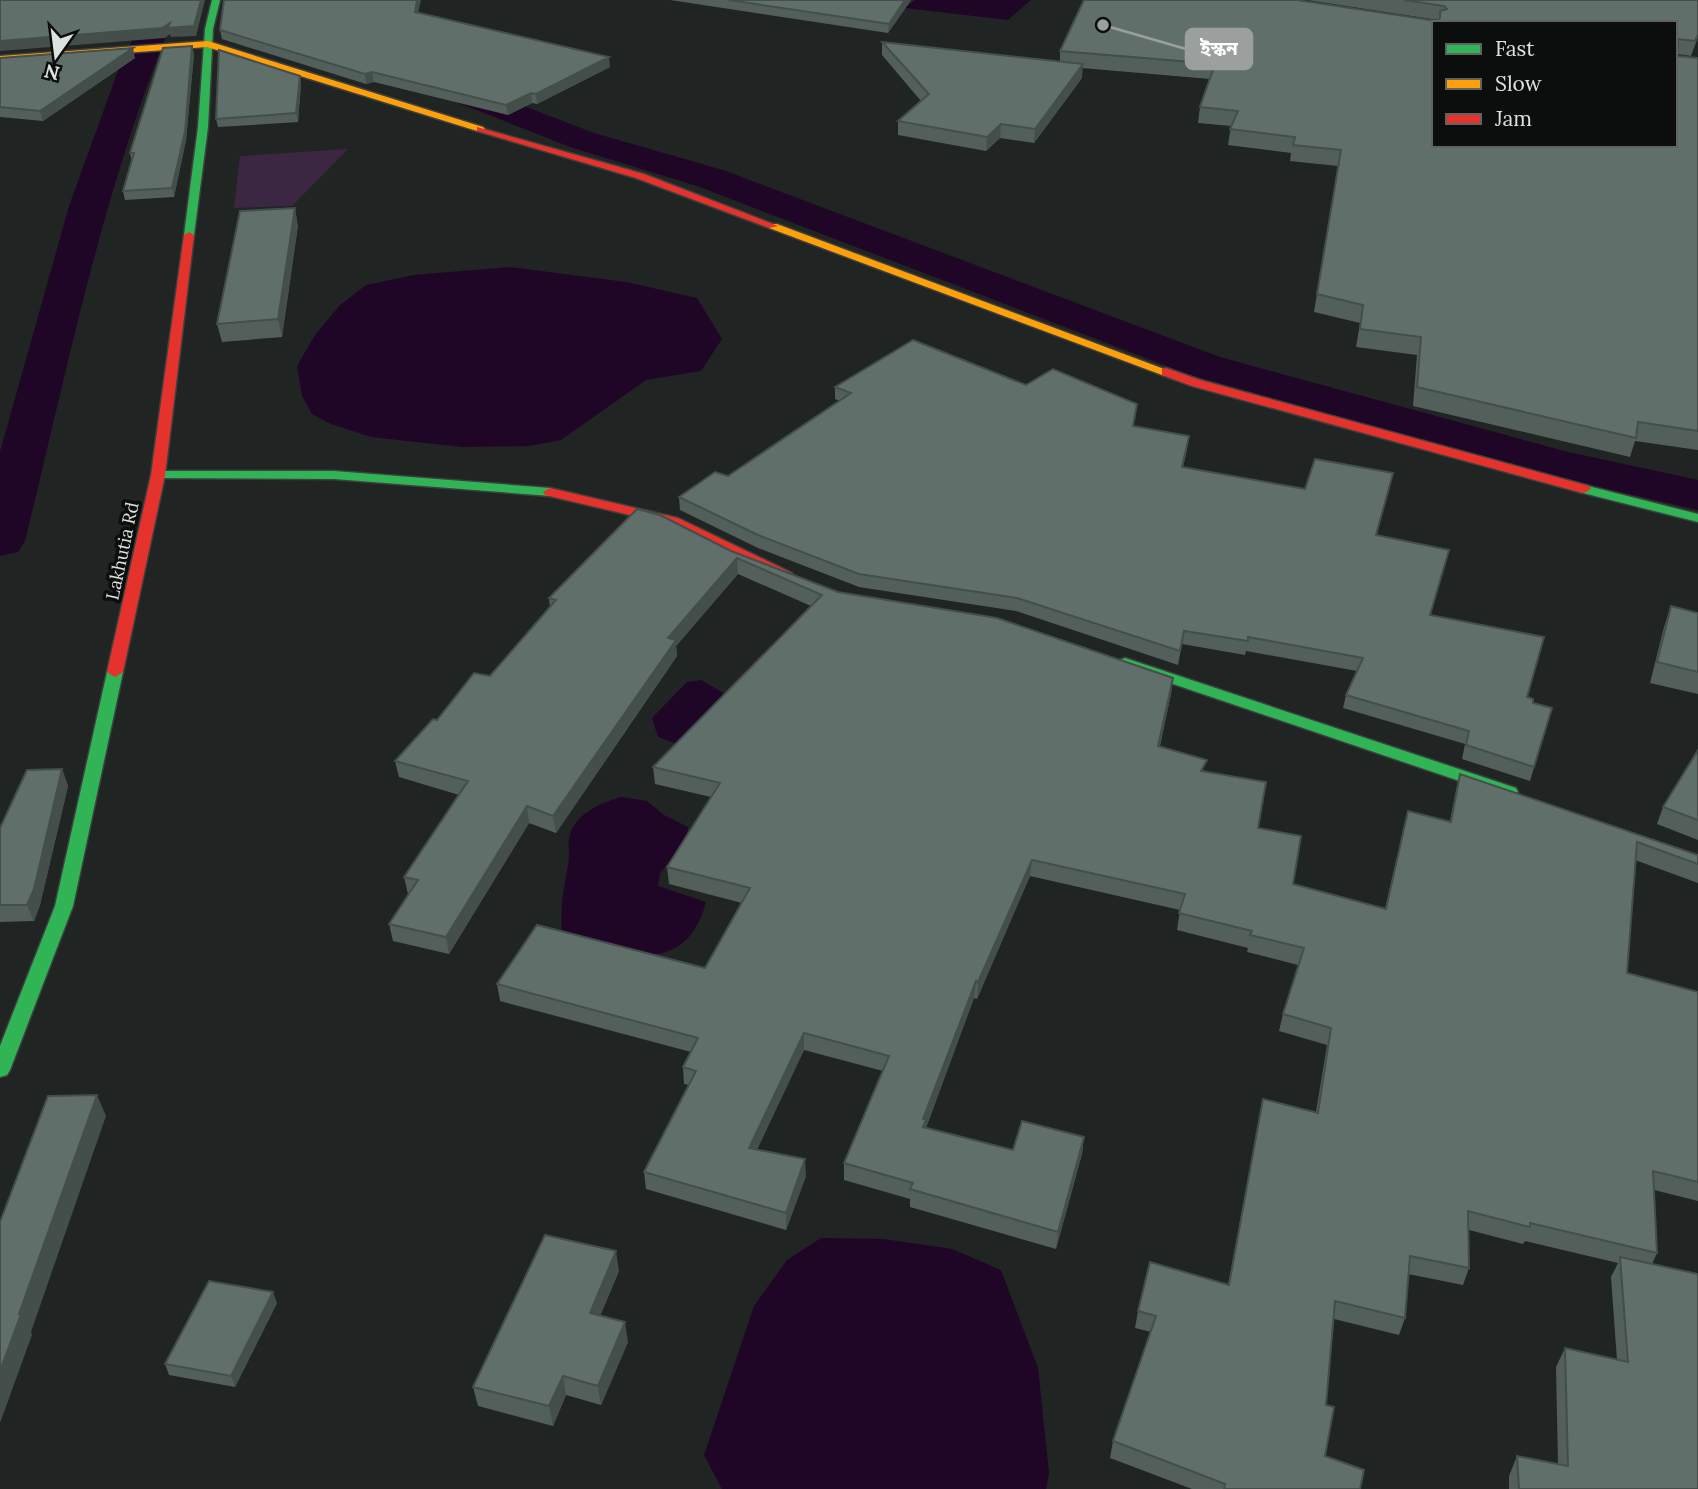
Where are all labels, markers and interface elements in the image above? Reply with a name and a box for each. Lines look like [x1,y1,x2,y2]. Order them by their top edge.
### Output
north arrow [21,21,91,91]
legend [1432,21,1677,147]
callout: ইস্কন [1186,29,1252,69]
text: Fast [1495,35,1535,62]
text: ইস্কন [1199,36,1239,60]
text: N [42,59,62,86]
text: Slow [1495,70,1542,97]
text: Jam [1494,105,1532,132]
street label: Lakhutia Rd [100,500,144,602]

